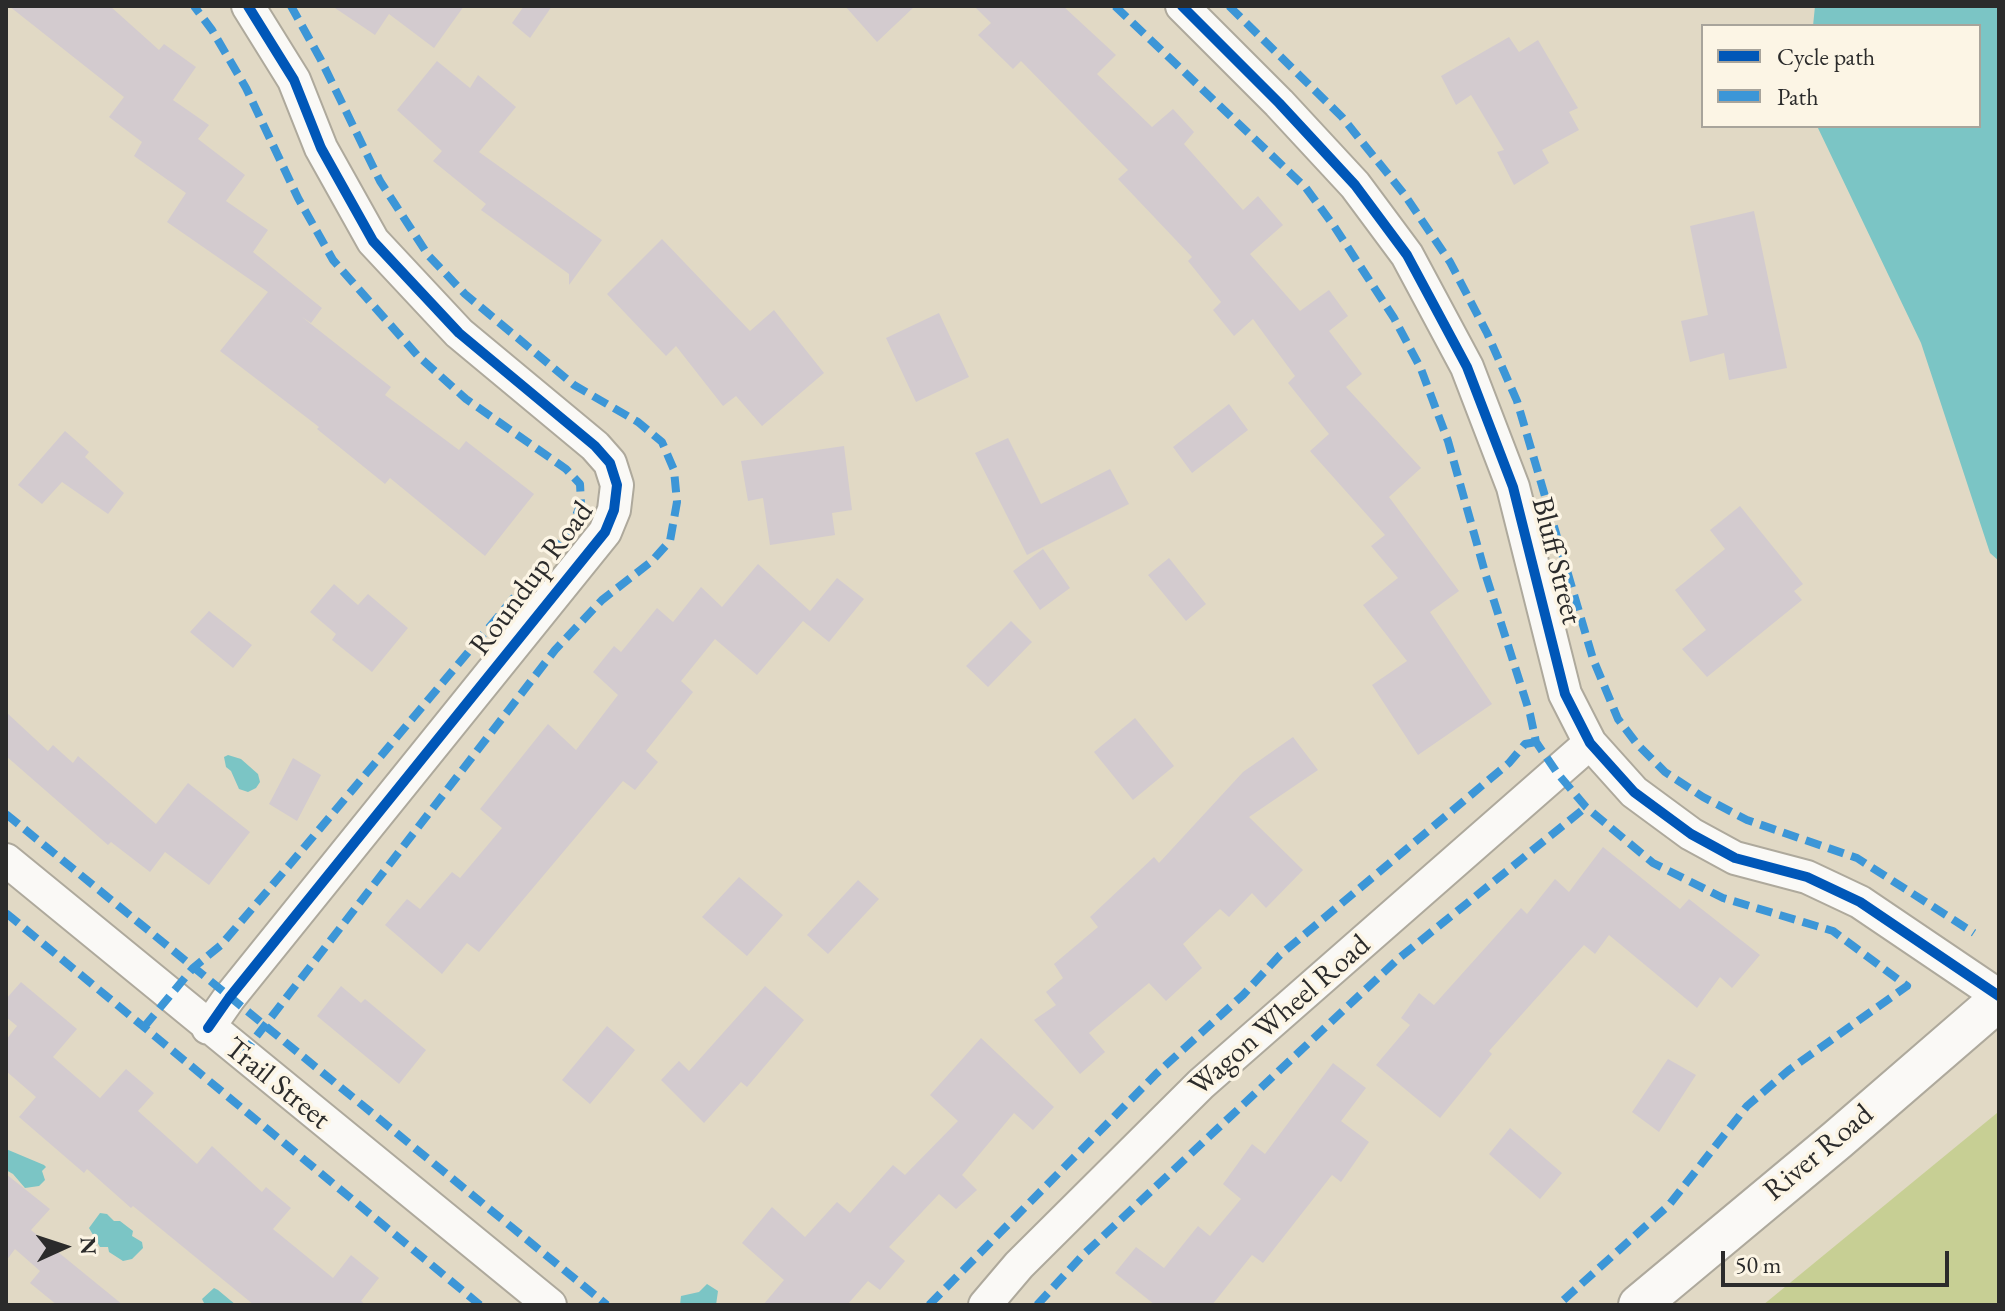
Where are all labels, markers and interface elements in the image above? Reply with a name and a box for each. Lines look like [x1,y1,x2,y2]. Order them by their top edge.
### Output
legend [1701,24,1981,128]
text: Cycle path [1777,41,1875,72]
text: Path [1777,81,1819,112]
street label: Bluff Street [1523,494,1589,628]
street label: Roundup Road [462,495,602,663]
street label: Wagon Wheel Road [1182,928,1378,1104]
street label: Trail Street [217,1031,337,1137]
street label: River Road [1757,1097,1881,1209]
north arrow [24,1207,104,1287]
scale bar [1725,1235,1953,1285]
text: N [74,1236,103,1255]
text: 50 m [1735,1249,1782,1280]

